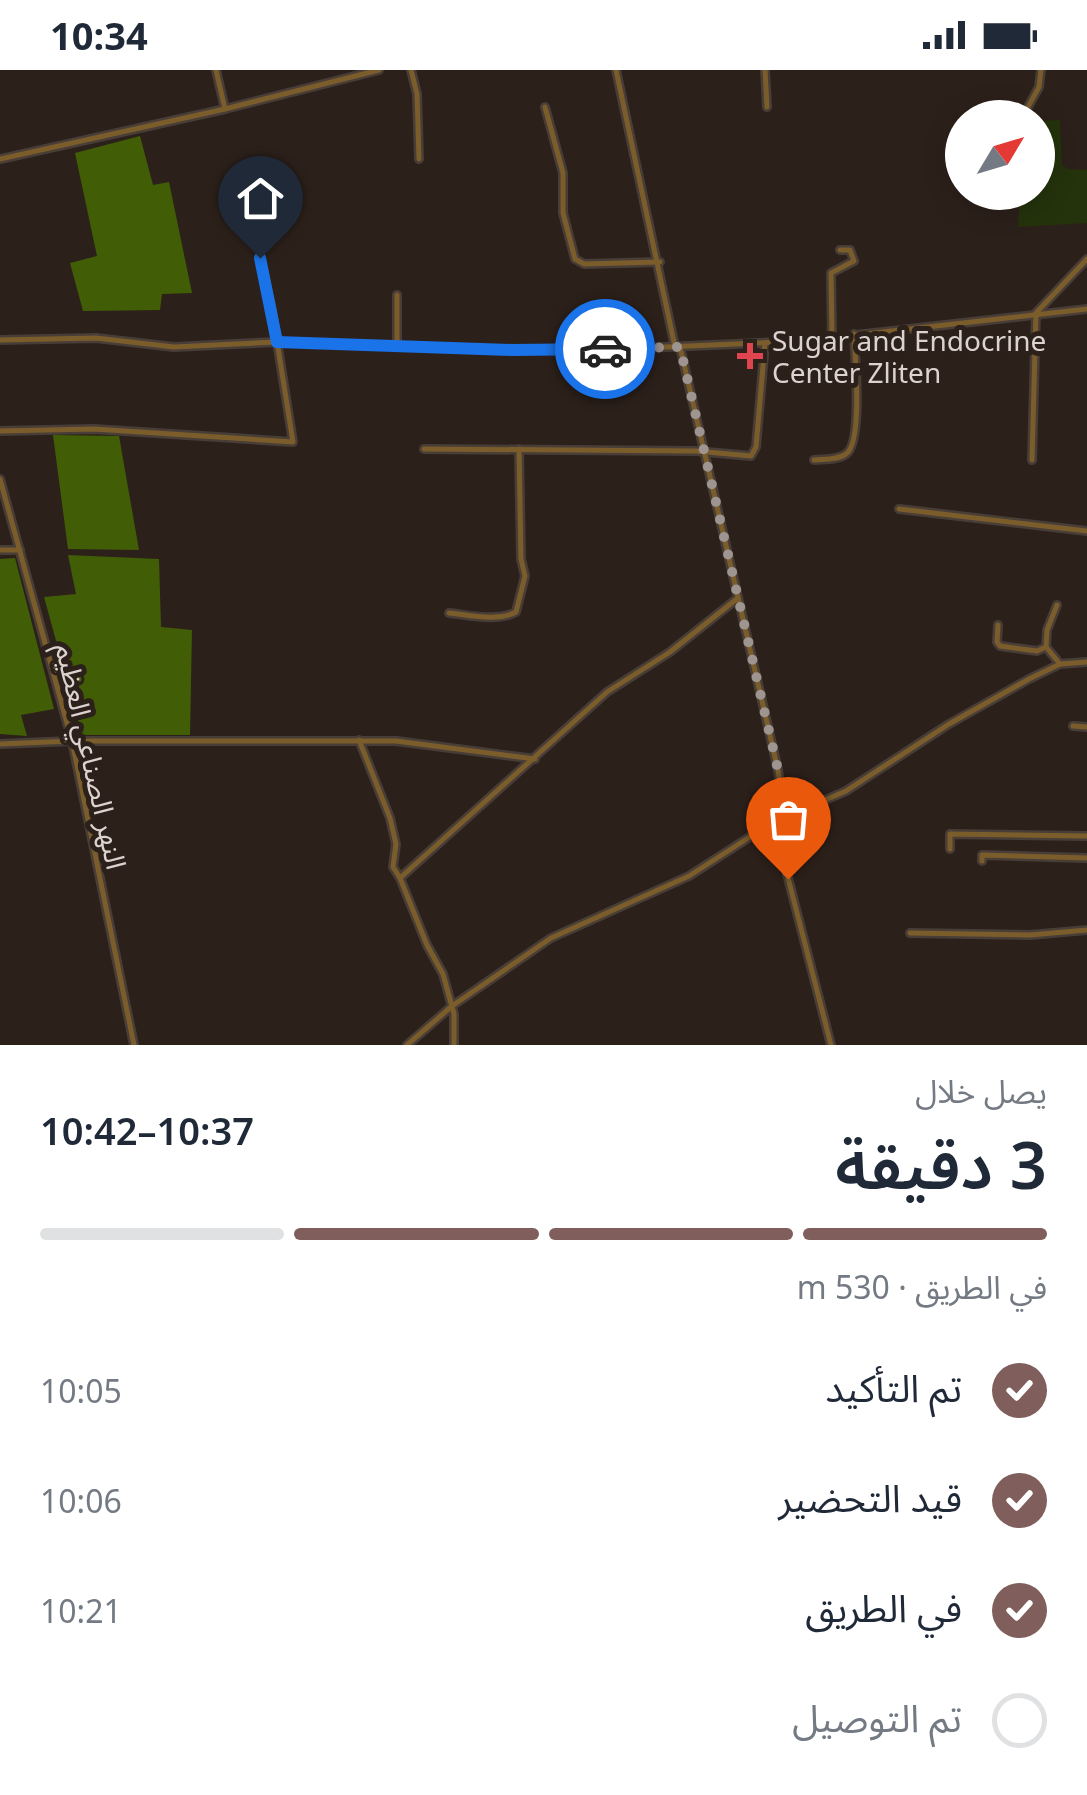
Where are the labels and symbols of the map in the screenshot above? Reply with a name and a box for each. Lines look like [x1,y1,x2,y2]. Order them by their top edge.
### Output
north arrow [945,100,1055,210]
pin [218,156,303,259]
courier [555,299,655,399]
place label: Sugar and Endocrine Center Zliten [772,321,1046,391]
marker: Sugar and Endocrine Center Zliten [737,343,763,369]
street label: النهر الصناعي العظيم [44,639,136,874]
pin [746,777,831,880]

